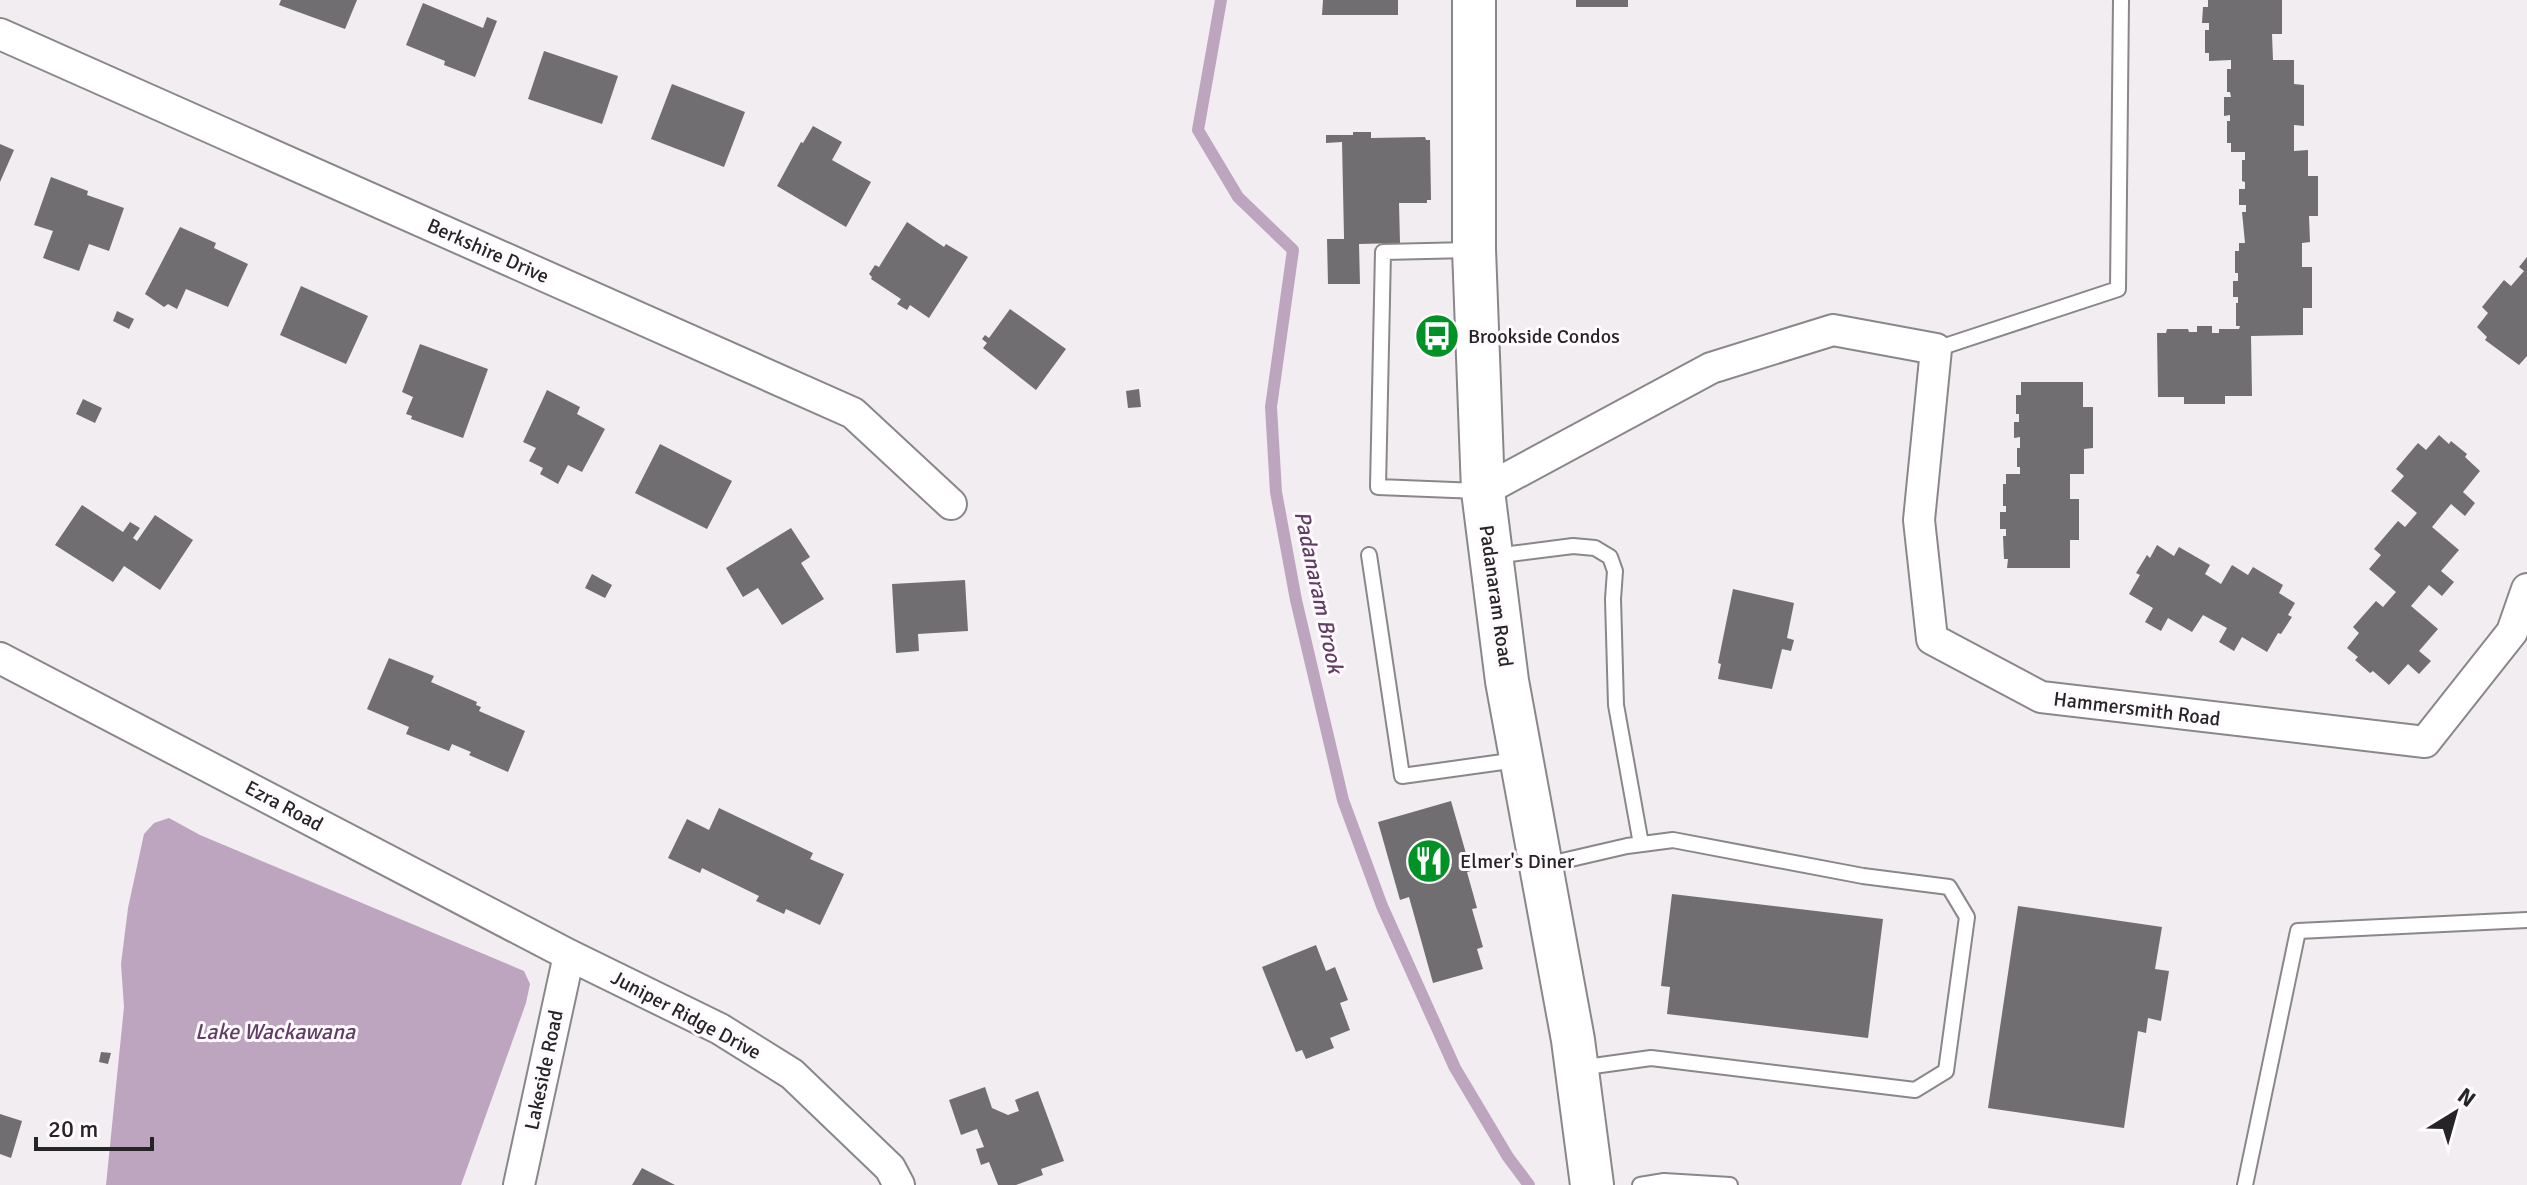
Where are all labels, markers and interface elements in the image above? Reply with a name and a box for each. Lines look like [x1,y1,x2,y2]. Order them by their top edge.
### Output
street label: Berkshire Drive [423,213,553,289]
bus stop icon: Brookside Condos [1413,312,1461,360]
place label: Brookside Condos [1468,324,1620,349]
water label: Padanaram Brook [1289,508,1350,677]
street label: Padanaram Road [1474,523,1518,669]
street label: Hammersmith Road [2052,686,2222,732]
street label: Ezra Road [241,775,327,837]
restaurant icon: Elmer's Diner [1405,837,1453,885]
place label: Elmer's Diner [1460,849,1575,874]
street label: Juniper Ridge Drive [607,965,765,1065]
street label: Lakeside Road [519,1008,569,1132]
water label: Lake Wackawana [195,1018,356,1045]
north arrow [2415,1073,2495,1153]
text: N [2452,1082,2481,1113]
scale bar [36,1101,152,1151]
text: 20 m [48,1114,98,1144]

